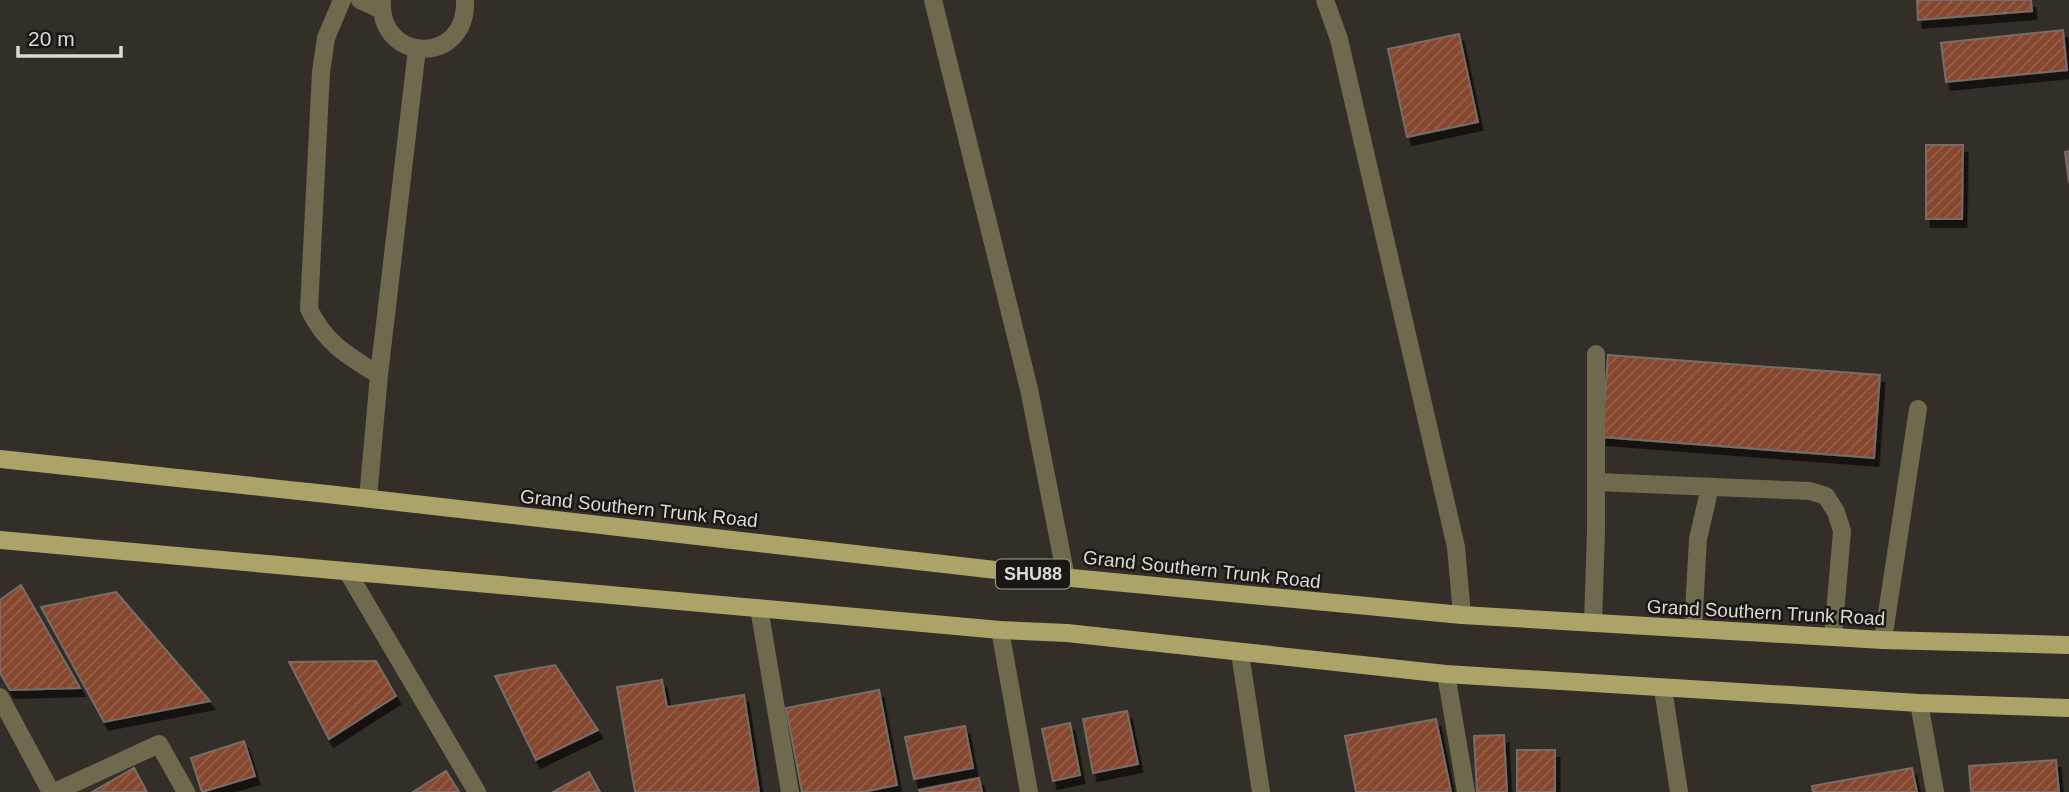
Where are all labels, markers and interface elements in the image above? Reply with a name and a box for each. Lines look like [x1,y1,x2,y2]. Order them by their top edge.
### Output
scale bar [18,14,121,58]
text: 20 m [28,27,75,50]
street label: Grand Southern Trunk Road [519,486,759,531]
street label: Grand Southern Trunk Road [1082,547,1322,592]
road number: SHU88 [996,560,1070,588]
street label: Grand Southern Trunk Road [1646,596,1886,629]

